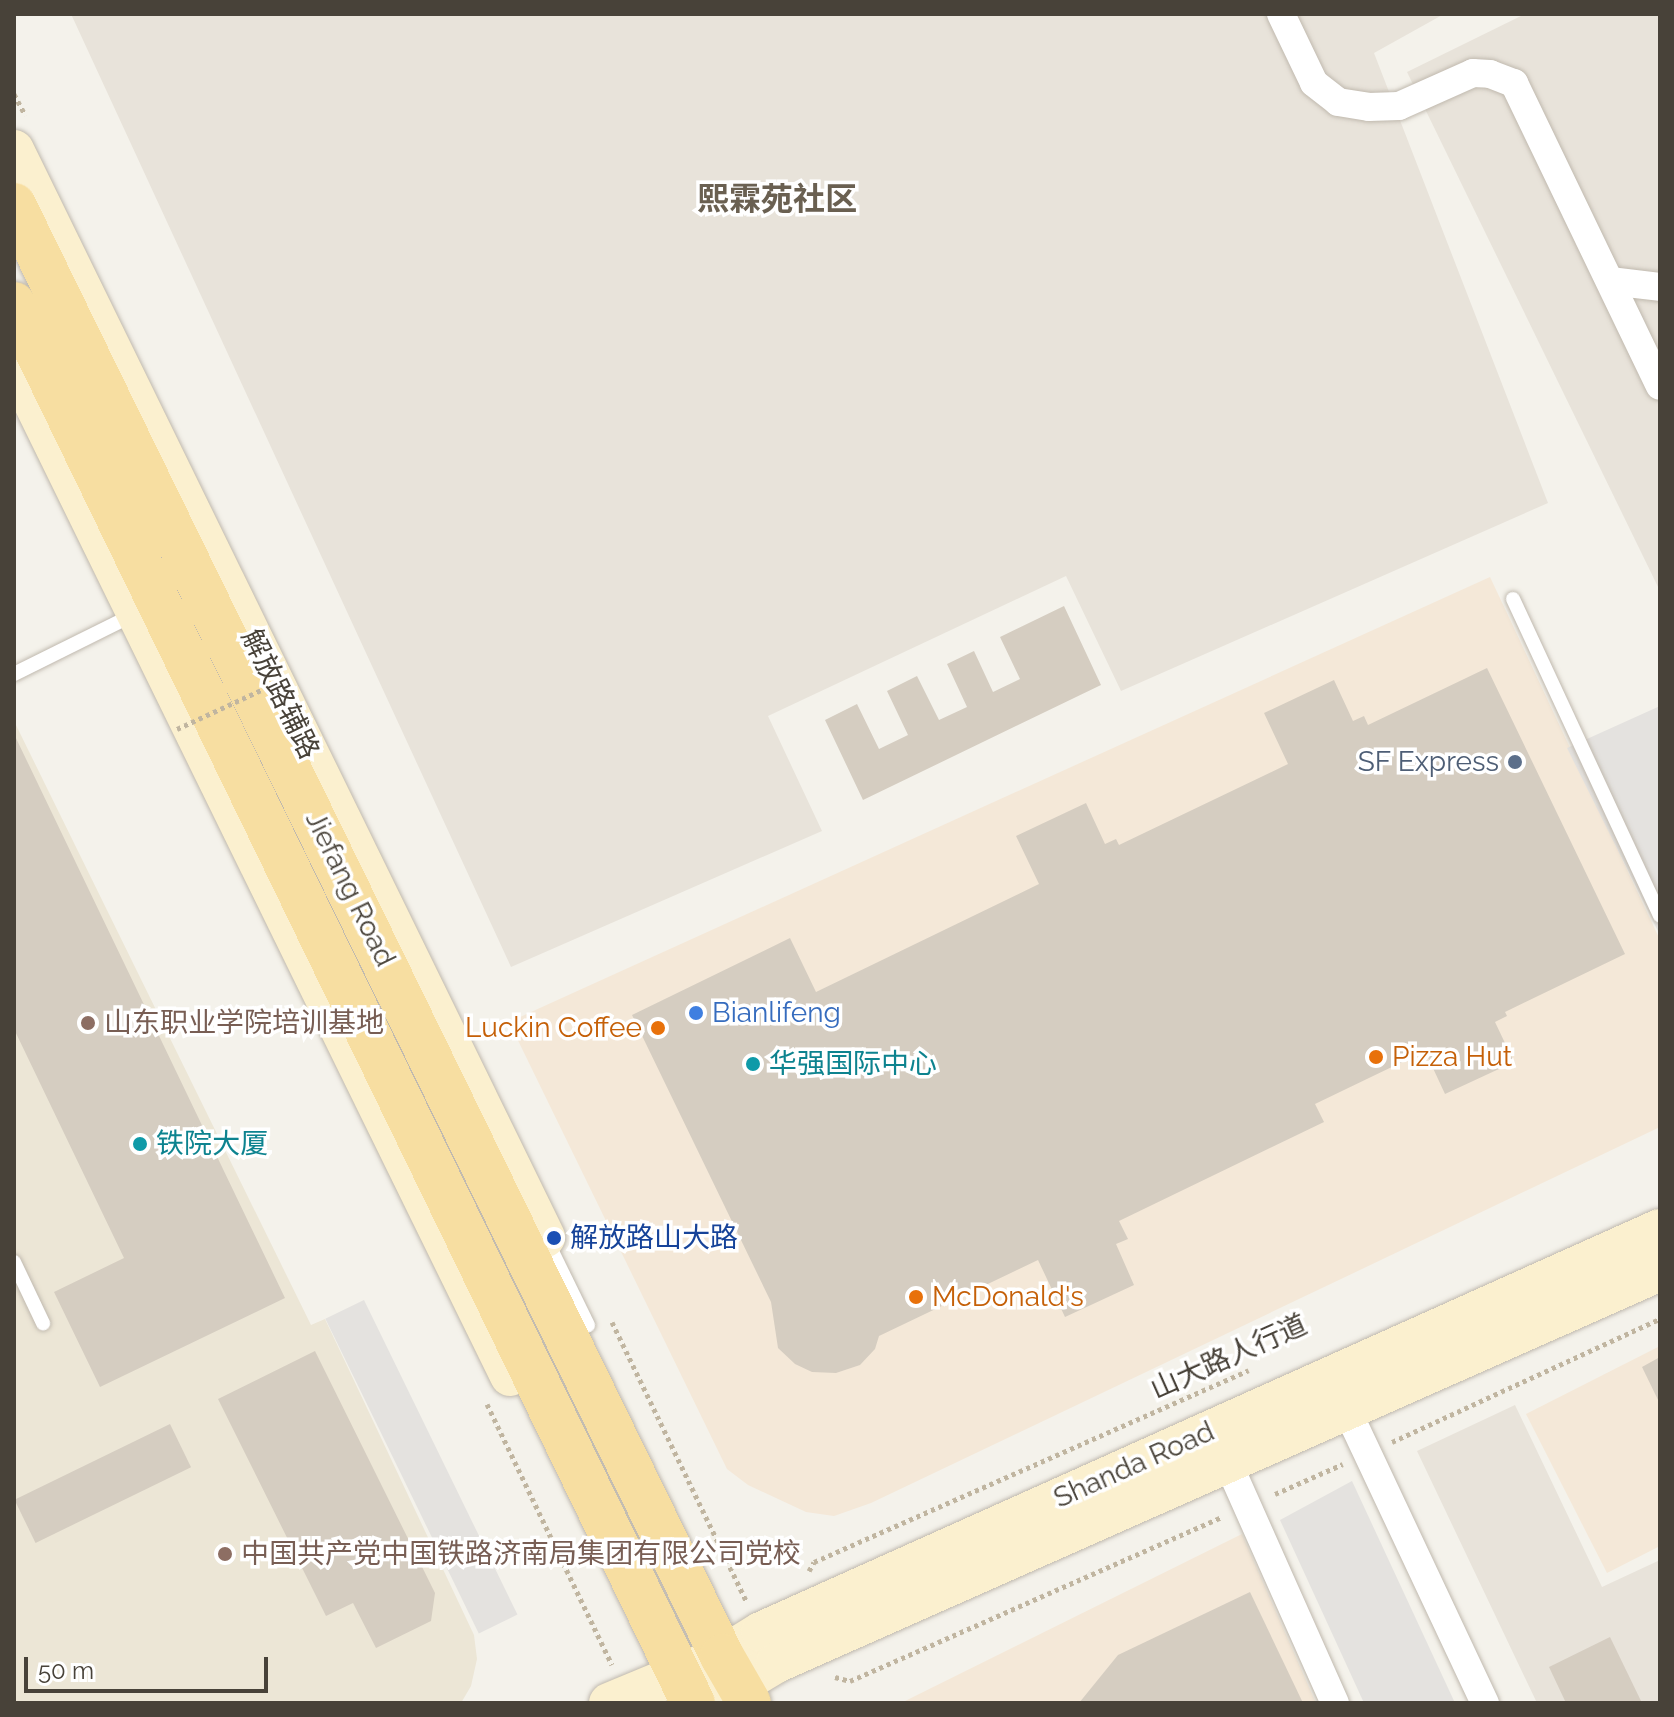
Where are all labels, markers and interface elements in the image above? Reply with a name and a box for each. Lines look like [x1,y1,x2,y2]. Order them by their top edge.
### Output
district label: 熙霖苑社区 [697,180,857,218]
street label: 解放路辅路 [234,624,326,764]
place label: SF Express [1357,745,1499,779]
marker: SF Express [1506,753,1524,771]
street label: Jiefang Road [298,806,402,972]
place label: Bianlifeng [712,996,841,1030]
marker: Bianlifeng [687,1004,705,1022]
place label: 山东职业学院培训基地 [104,1006,384,1040]
place label: Luckin Coffee [465,1011,642,1045]
marker: 山东职业学院培训基地 [79,1014,97,1032]
marker: Luckin Coffee [649,1019,667,1037]
place label: Pizza Hut [1392,1040,1512,1074]
place label: 华强国际中心 [769,1047,937,1081]
marker: Pizza Hut [1367,1048,1385,1066]
marker: 华强国际中心 [744,1055,762,1073]
place label: 铁院大厦 [156,1127,268,1161]
marker: 铁院大厦 [131,1135,149,1153]
place label: 解放路山大路 [570,1221,738,1255]
marker: 解放路山大路 [545,1229,563,1247]
place label: McDonald's [932,1280,1084,1314]
marker: McDonald's [907,1288,925,1306]
street label: 山大路人行道 [1145,1307,1313,1407]
street label: Shanda Road [1049,1415,1219,1515]
place label: 中国共产党中国铁路济南局集团有限公司党校 [241,1537,801,1571]
marker: 中国共产党中国铁路济南局集团有限公司党校 [216,1545,234,1563]
scale bar [28,1641,272,1691]
text: 50 m [38,1656,94,1685]

